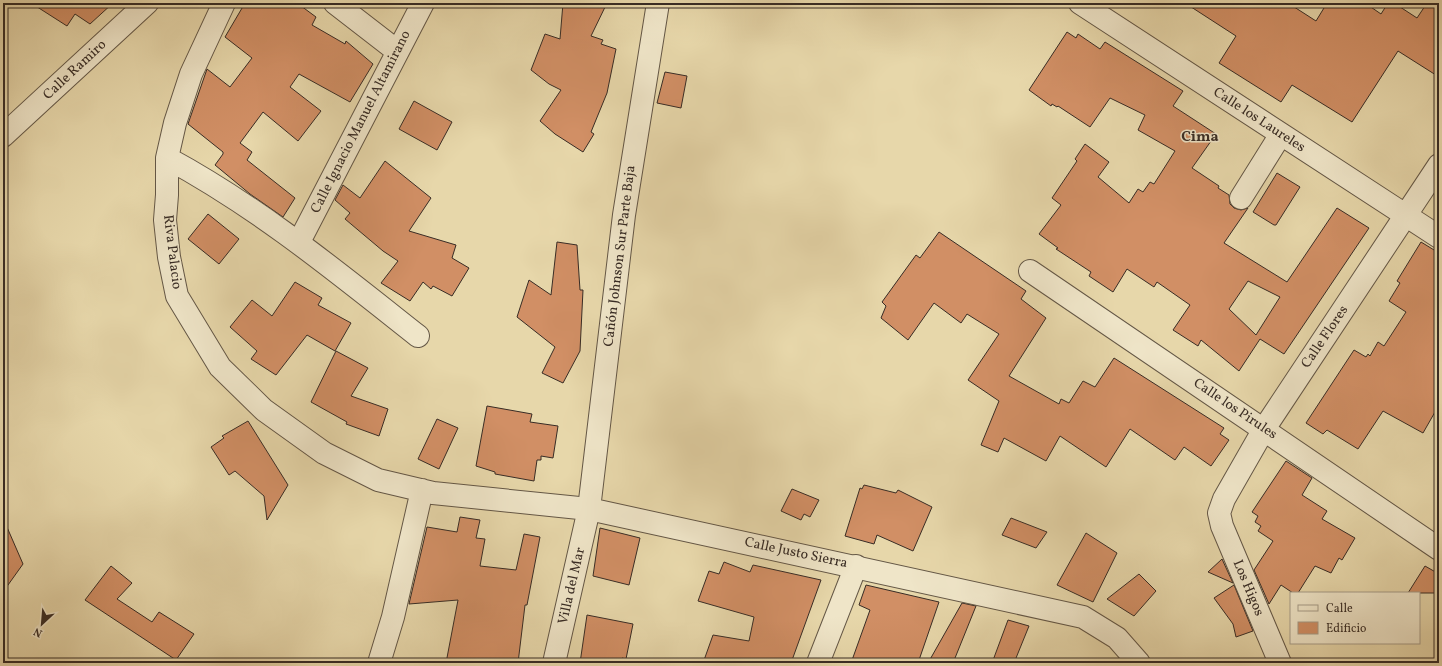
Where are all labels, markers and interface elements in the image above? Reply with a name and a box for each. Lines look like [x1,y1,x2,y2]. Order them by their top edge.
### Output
street label: Calle Ignacio Manuel Altamirano [306,27,416,217]
street label: Calle Ramiro [39,36,111,104]
street label: Calle los Laureles [1209,83,1309,157]
district label: Cima [1181,127,1219,148]
street label: Cañón Johnson Sur Parte Baja [599,164,641,348]
street label: Riva Palacio [158,214,186,290]
street label: Calle Flores [1297,302,1353,372]
street label: Calle los Pirules [1189,374,1281,444]
street label: Calle Justo Sierra [743,533,849,573]
street label: Villa del Mar [554,545,590,626]
street label: Los Higos [1228,557,1268,619]
legend [1290,592,1420,644]
text: Calle [1326,601,1353,617]
north arrow [22,604,62,644]
text: Edificio [1326,621,1366,637]
text: N [31,623,45,640]

